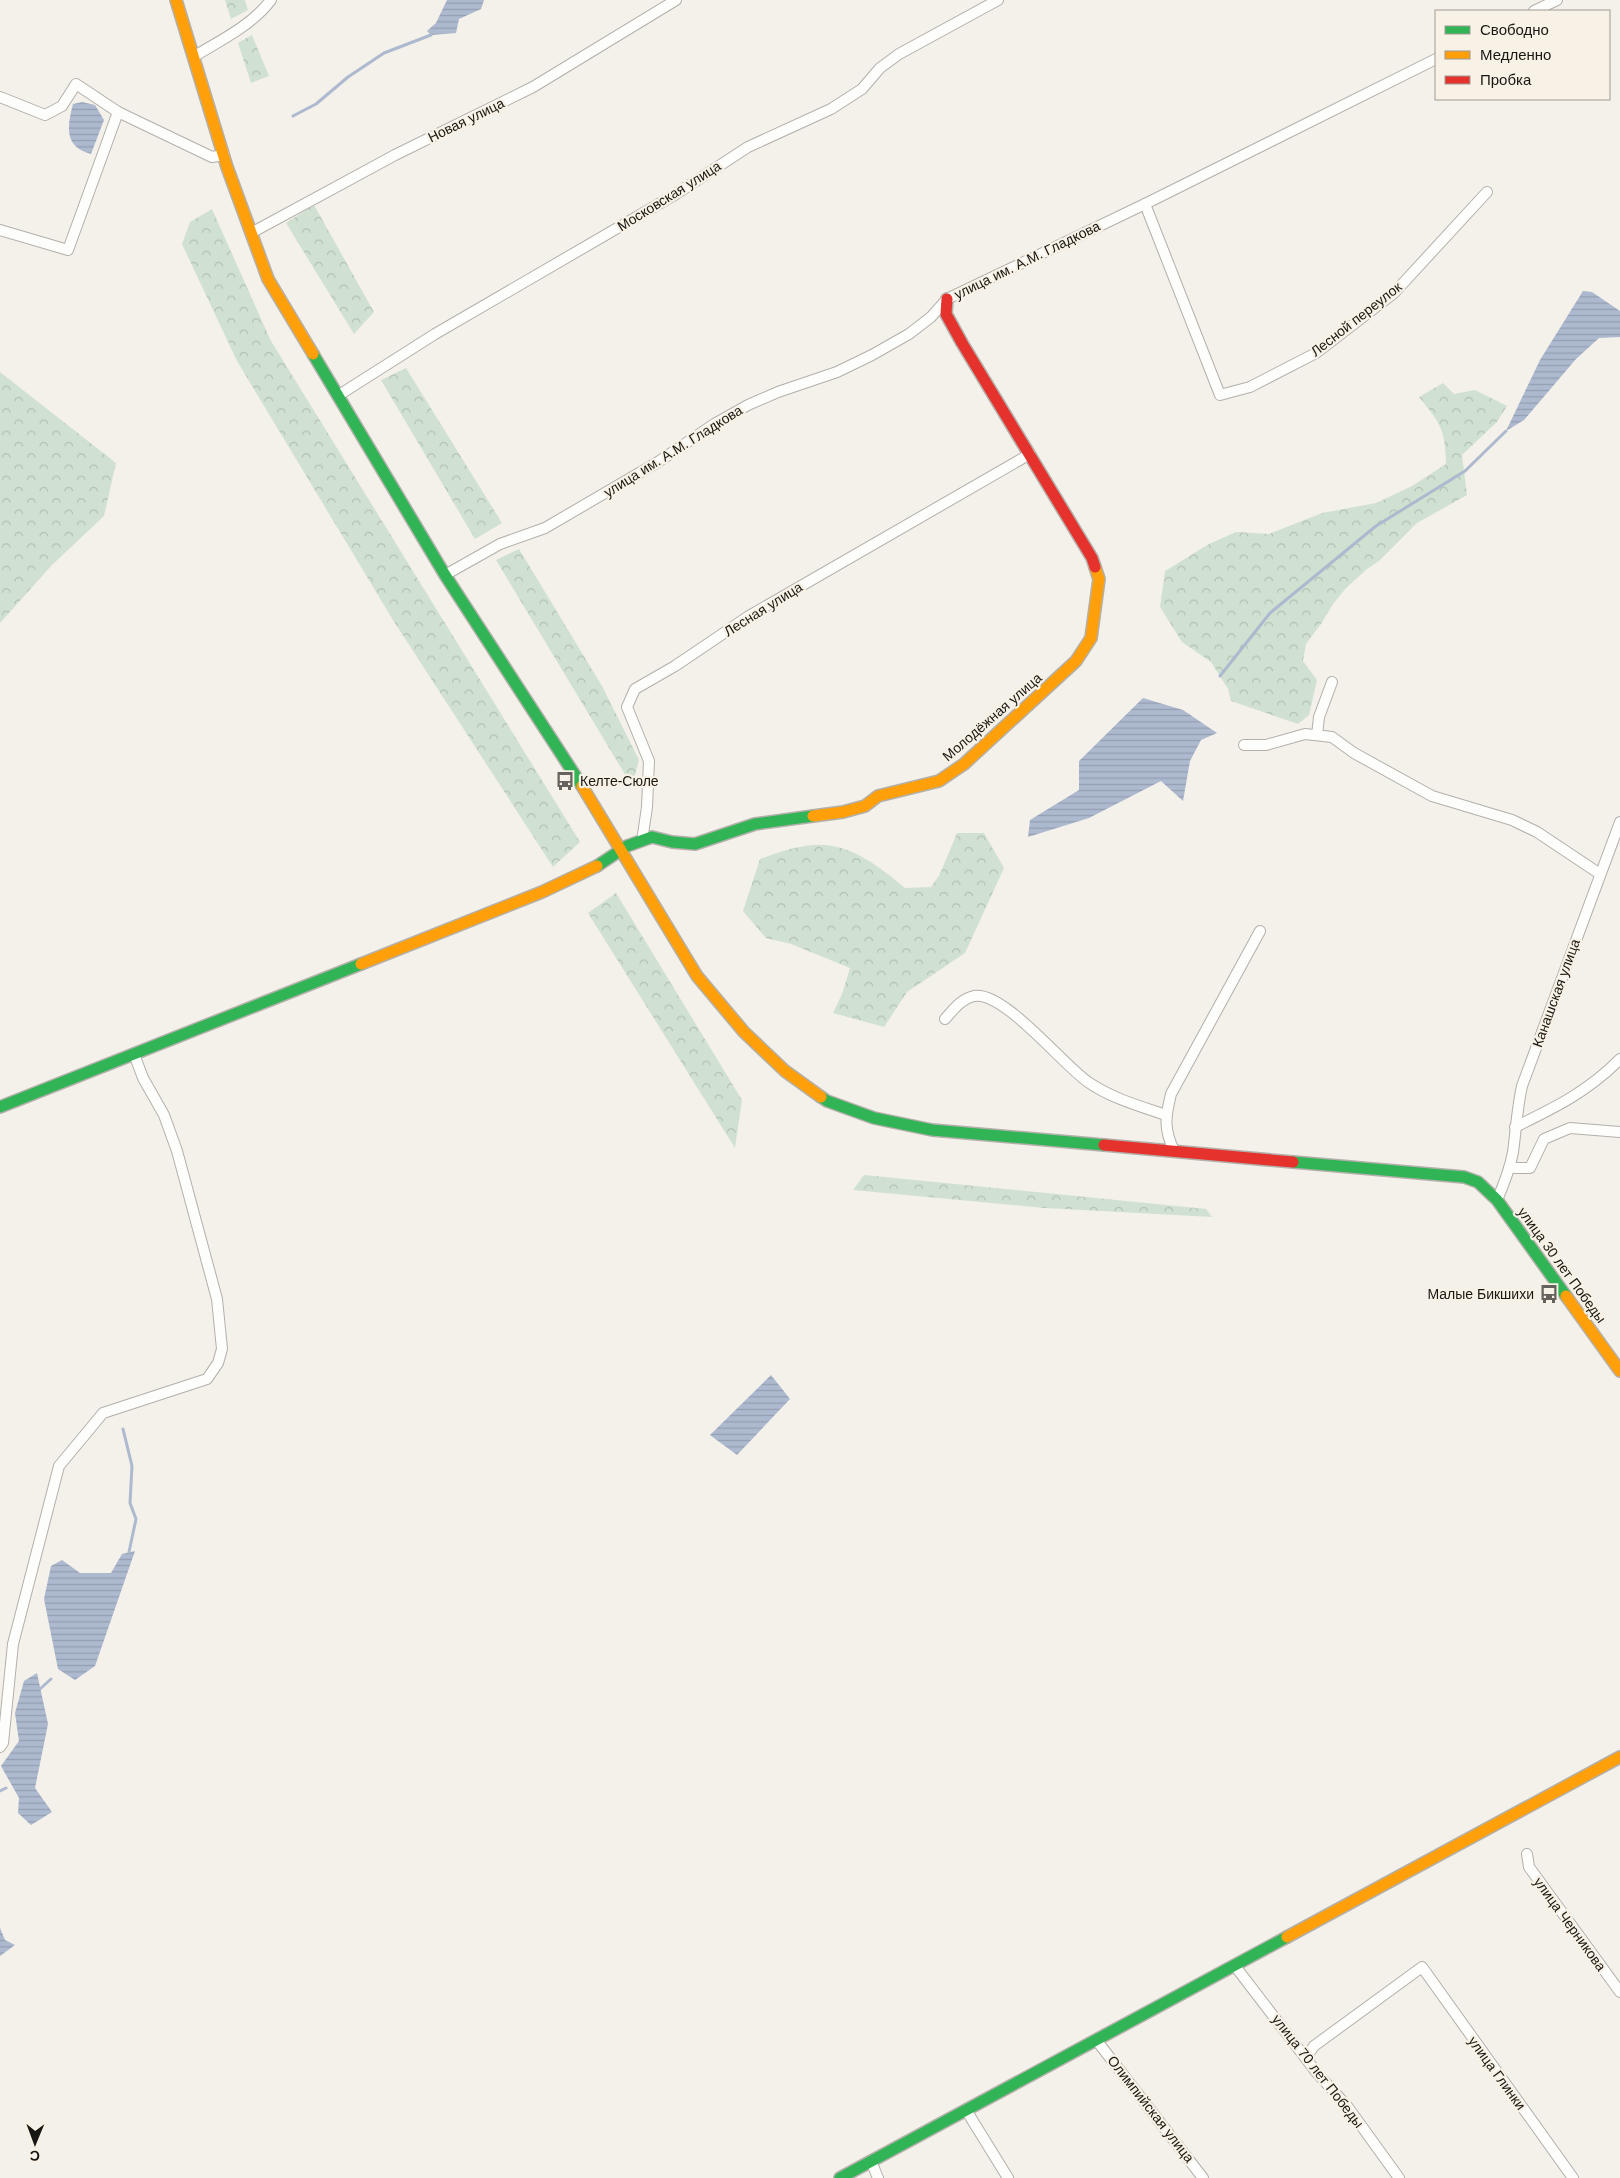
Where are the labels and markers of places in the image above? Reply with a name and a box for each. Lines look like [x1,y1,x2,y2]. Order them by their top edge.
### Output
bus stop icon: Келте-Сюле [554,770,576,792]
place label: Келте-Сюле [580,773,659,789]
bus stop icon: Малые Бикшихи [1538,1283,1560,1305]
place label: Малые Бикшихи [1427,1286,1534,1302]

